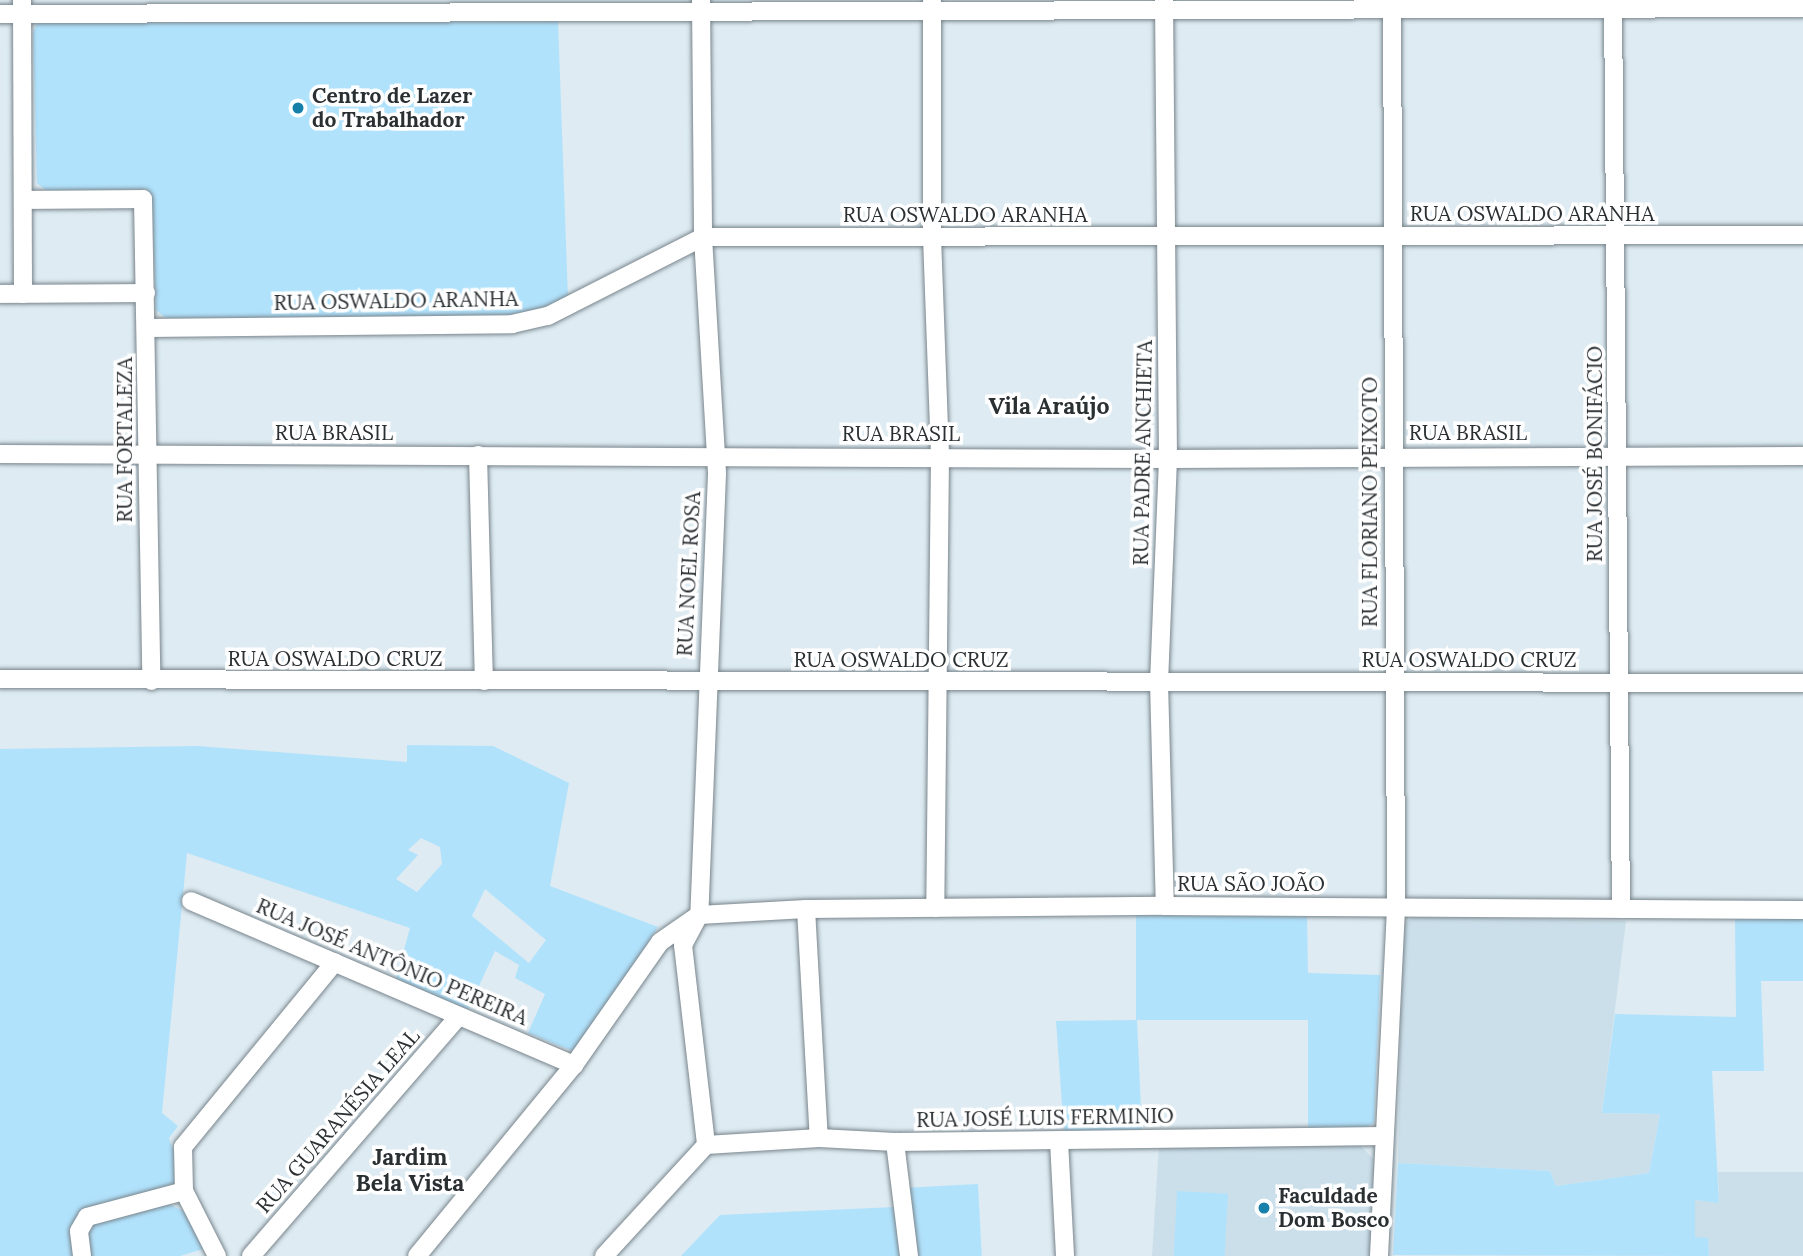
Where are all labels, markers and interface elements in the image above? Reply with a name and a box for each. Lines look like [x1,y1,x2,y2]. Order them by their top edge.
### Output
place label: Centro de Lazer do Trabalhador [312,83,472,133]
marker: Centro de Lazer do Trabalhador [290,100,306,116]
street label: RUA OSWALDO ARANHA [1410,201,1654,227]
street label: RUA OSWALDO ARANHA [843,202,1087,228]
street label: RUA OSWALDO ARANHA [273,286,519,316]
street label: RUA PADRE ANCHIETA [1128,340,1158,566]
street label: RUA JOSÉ BONIFÁCIO [1582,346,1608,562]
street label: RUA FORTALEZA [112,357,138,523]
street label: RUA FLORIANO PEIXOTO [1357,377,1383,627]
district label: Vila Araújo [989,392,1109,420]
street label: RUA BRASIL [275,420,393,446]
street label: RUA BRASIL [1409,420,1527,446]
street label: RUA BRASIL [842,421,960,447]
street label: RUA NOEL ROSA [672,491,706,657]
street label: RUA OSWALDO CRUZ [227,646,443,672]
street label: RUA OSWALDO CRUZ [793,647,1009,673]
street label: RUA OSWALDO CRUZ [1361,647,1577,673]
street label: RUA SÃO JOÃO [1177,871,1325,897]
street label: RUA JOSÉ ANTÔNIO PEREIRA [253,893,531,1031]
street label: RUA GUARANÉSIA LEAL [251,1024,425,1218]
street label: RUA JOSÉ LUIS FERMINIO [916,1103,1174,1133]
district label: Jardim Bela Vista [356,1143,464,1197]
place label: Faculdade Dom Bosco [1278,1183,1389,1233]
marker: Faculdade Dom Bosco [1256,1200,1272,1216]

